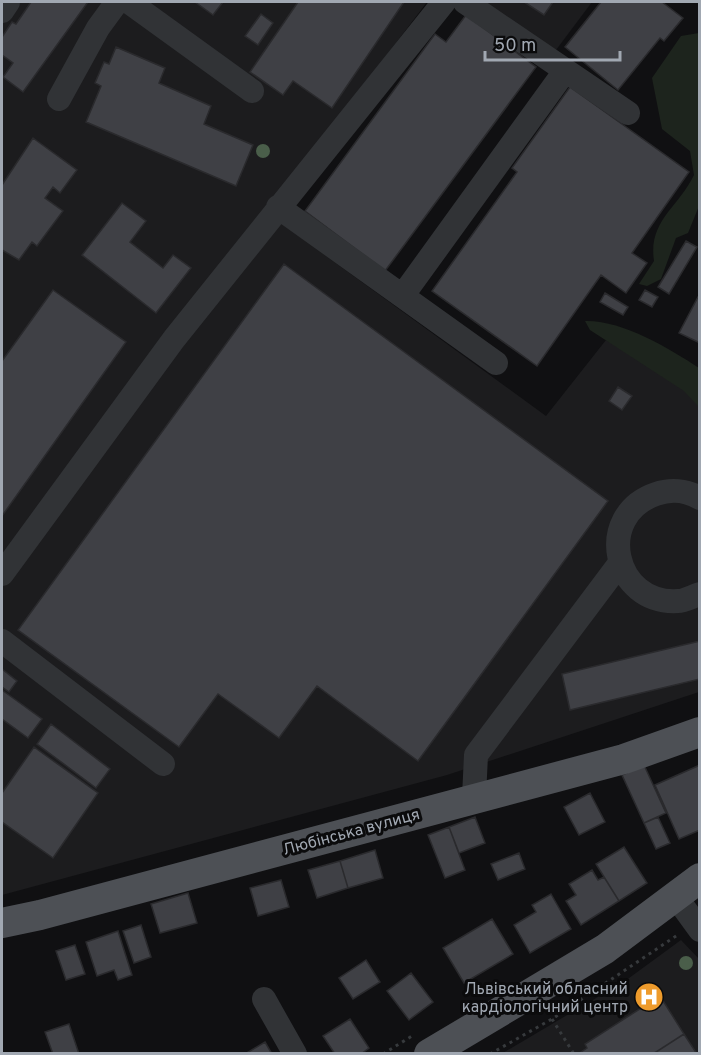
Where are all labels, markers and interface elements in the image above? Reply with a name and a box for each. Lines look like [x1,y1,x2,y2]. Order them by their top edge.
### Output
scale bar [485,24,620,62]
text: 50 m [494,35,536,58]
street label: Любінська вулиця [281,805,422,861]
place label: Львівський обласний кардіологічний центр [462,980,628,1018]
hospital icon: Львівський обласний кардіологічний центр [633,981,665,1013]

